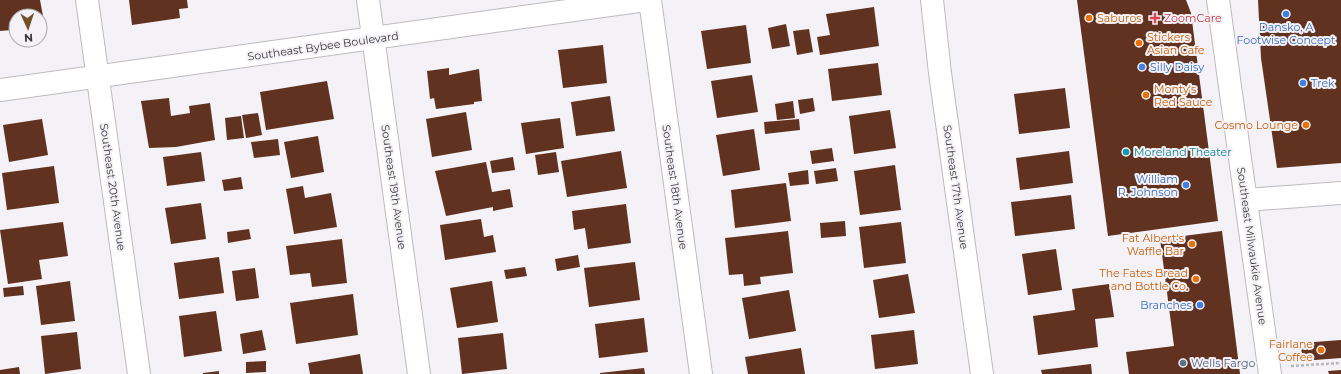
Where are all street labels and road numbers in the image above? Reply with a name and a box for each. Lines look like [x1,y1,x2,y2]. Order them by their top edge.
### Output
street label: Southeast Bybee Boulevard [246,28,400,64]
street label: Southeast 20th Avenue [97,122,129,252]
street label: Southeast 19th Avenue [378,124,410,251]
street label: Southeast 18th Avenue [659,124,691,251]
street label: Southeast 17th Avenue [940,124,972,250]
street label: Southeast Milwaukie Avenue [1234,166,1270,326]

